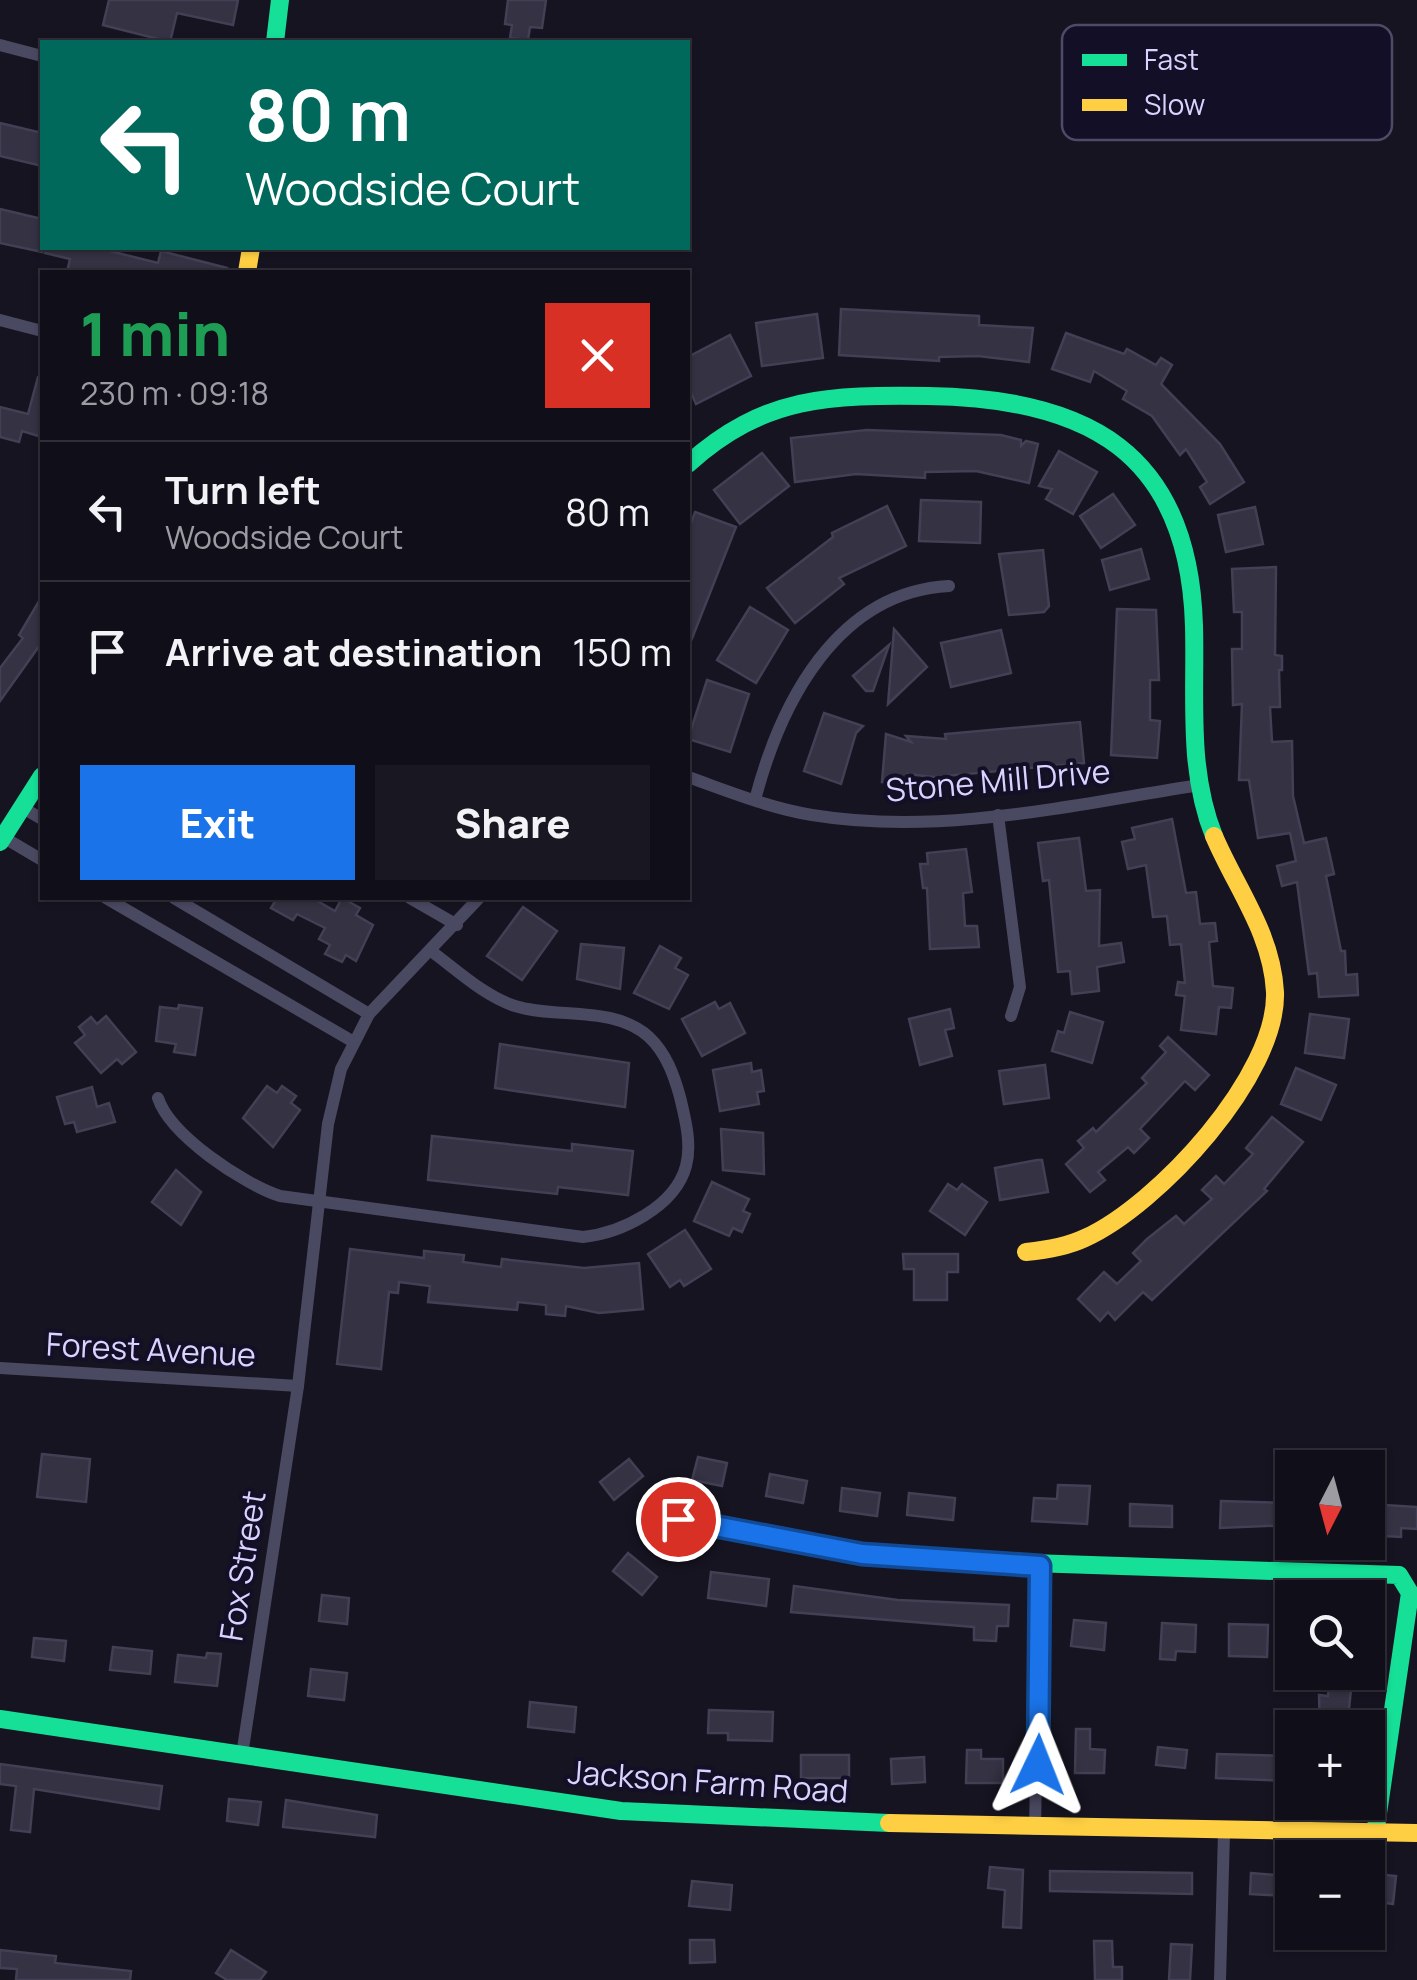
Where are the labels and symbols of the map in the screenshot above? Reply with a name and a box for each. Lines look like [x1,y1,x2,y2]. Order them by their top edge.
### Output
legend [1062,25,1392,140]
text: Fast [1144,40,1199,78]
text: Slow [1144,85,1205,123]
street label: Stone Mill Drive [884,748,1112,812]
street label: Forest Avenue [45,1322,257,1376]
north arrow [1275,1450,1385,1560]
pin [636,1477,721,1562]
street label: Fox Street [208,1488,276,1644]
position arrow [986,1713,1090,1817]
street label: Jackson Farm Road [566,1749,850,1813]

